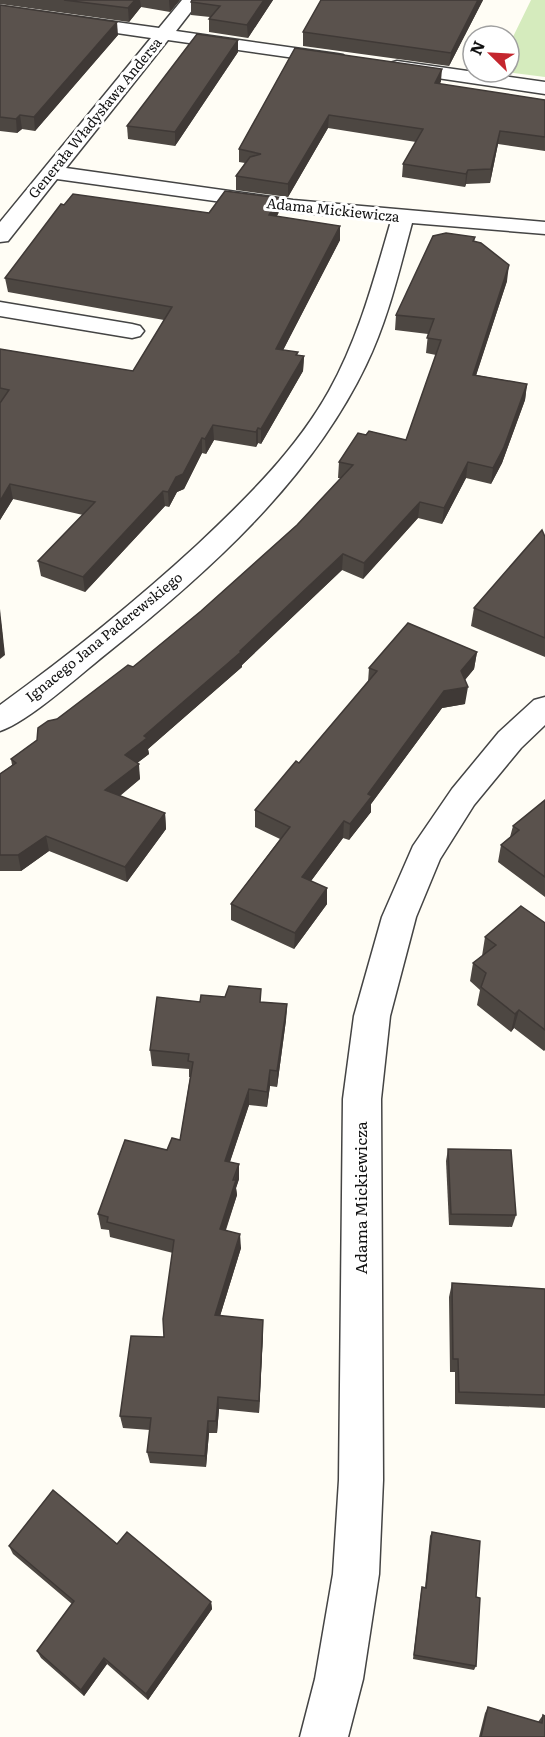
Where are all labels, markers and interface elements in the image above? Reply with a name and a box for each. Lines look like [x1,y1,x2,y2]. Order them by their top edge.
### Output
north arrow [461,24,521,84]
street label: Generała Władysława Andersa [23,32,166,202]
text: N [463,36,490,59]
street label: Adama Mickiewicza [265,192,401,226]
street label: Ignacego Jana Paderewskiego [21,567,186,706]
street label: Adama Mickiewicza [348,1121,372,1275]

